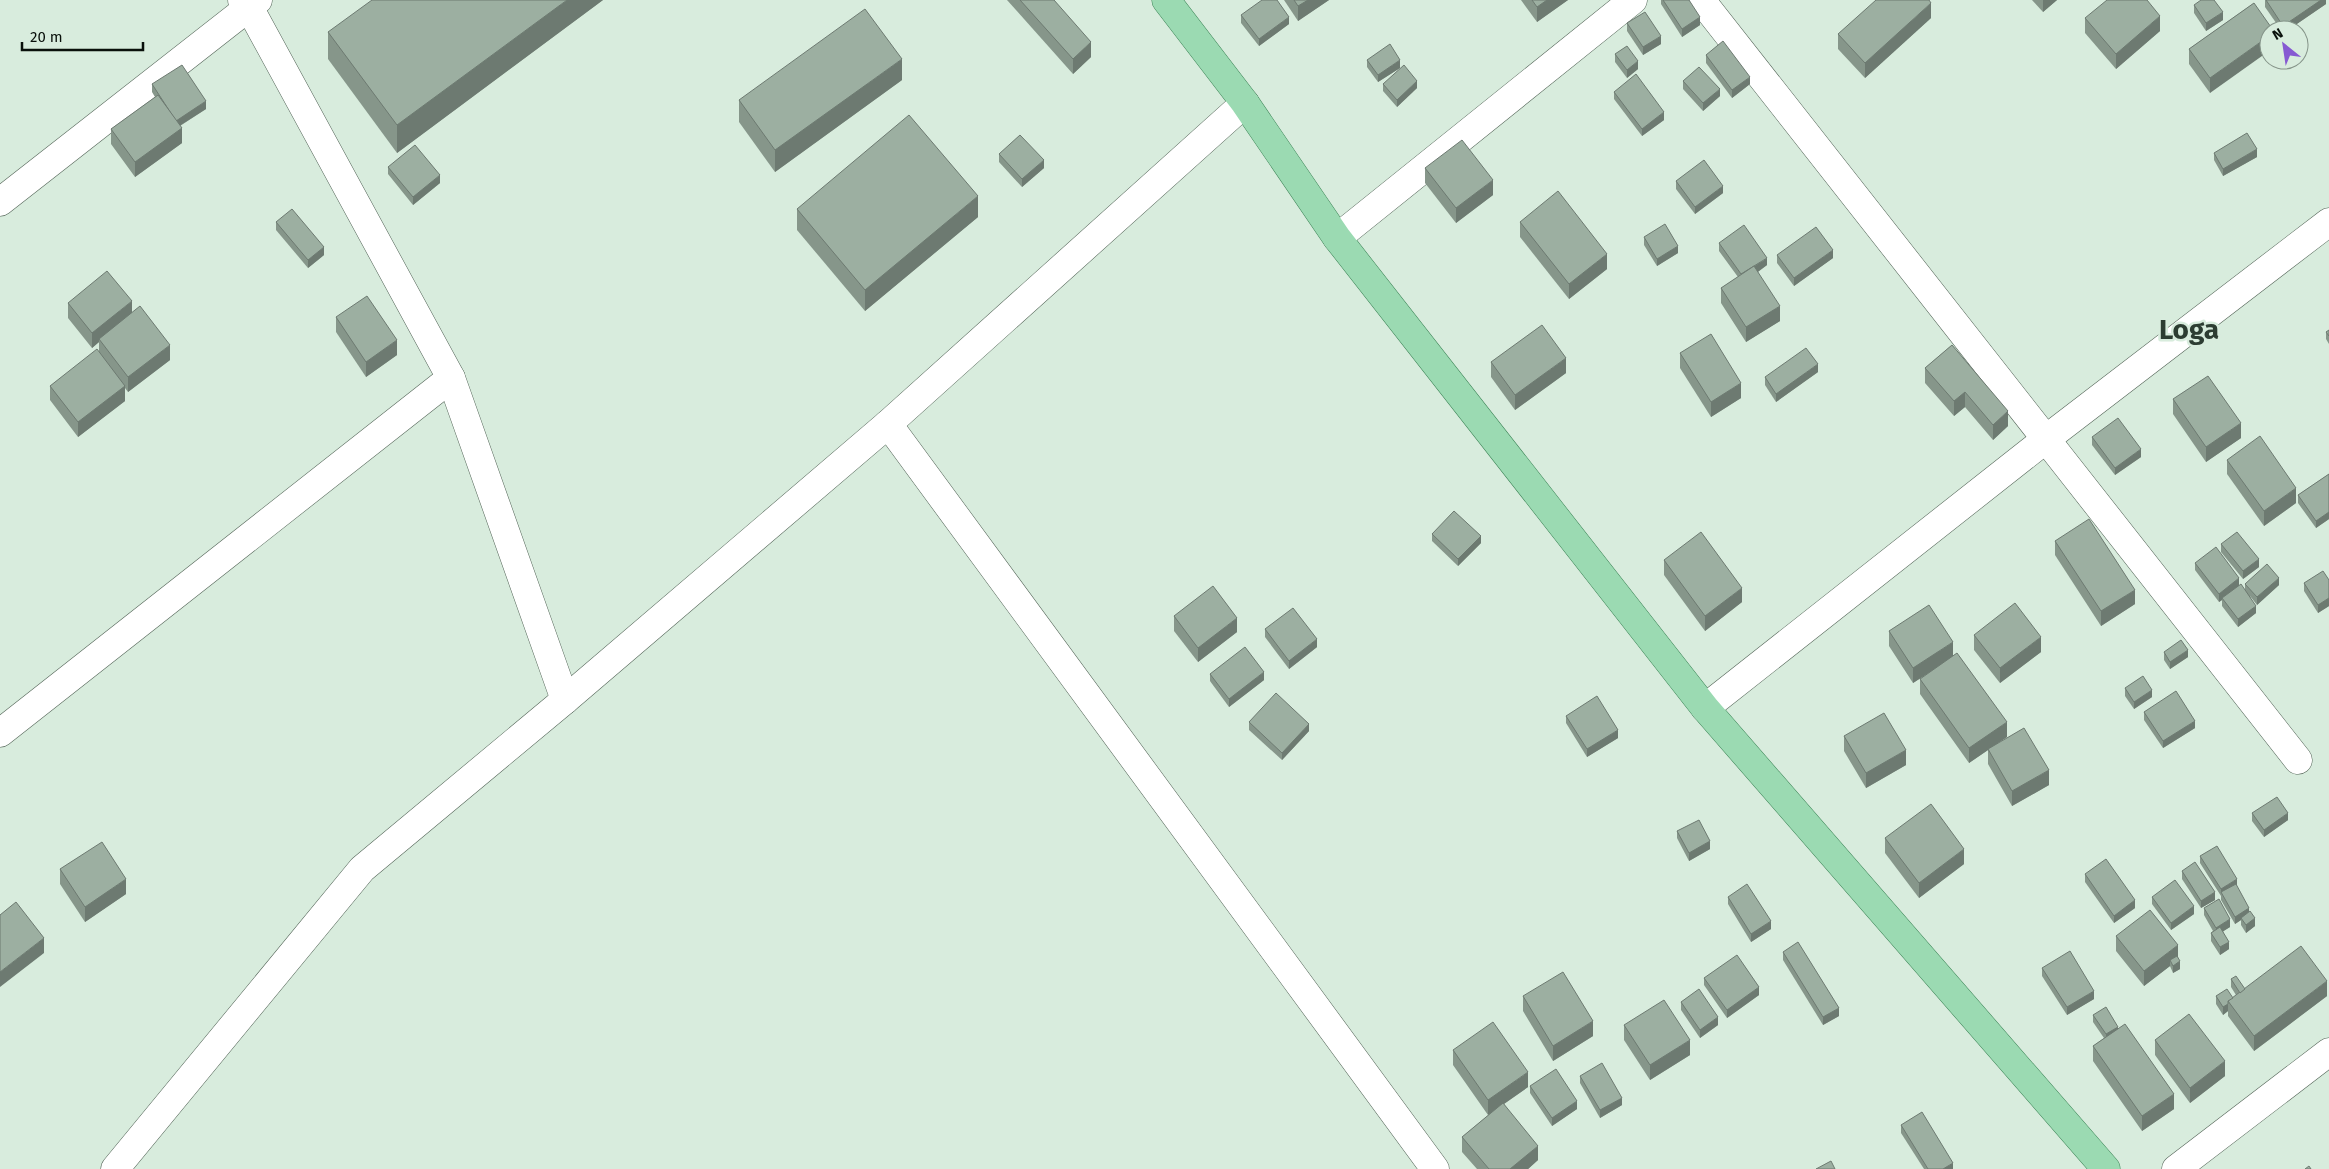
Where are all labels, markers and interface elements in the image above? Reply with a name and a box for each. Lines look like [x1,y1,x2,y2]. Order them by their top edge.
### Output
scale bar [22,20,144,52]
north arrow [2259,20,2309,70]
text: N [2269,24,2286,44]
text: 20 m [30,28,63,46]
district label: Loga [2159,313,2219,346]

